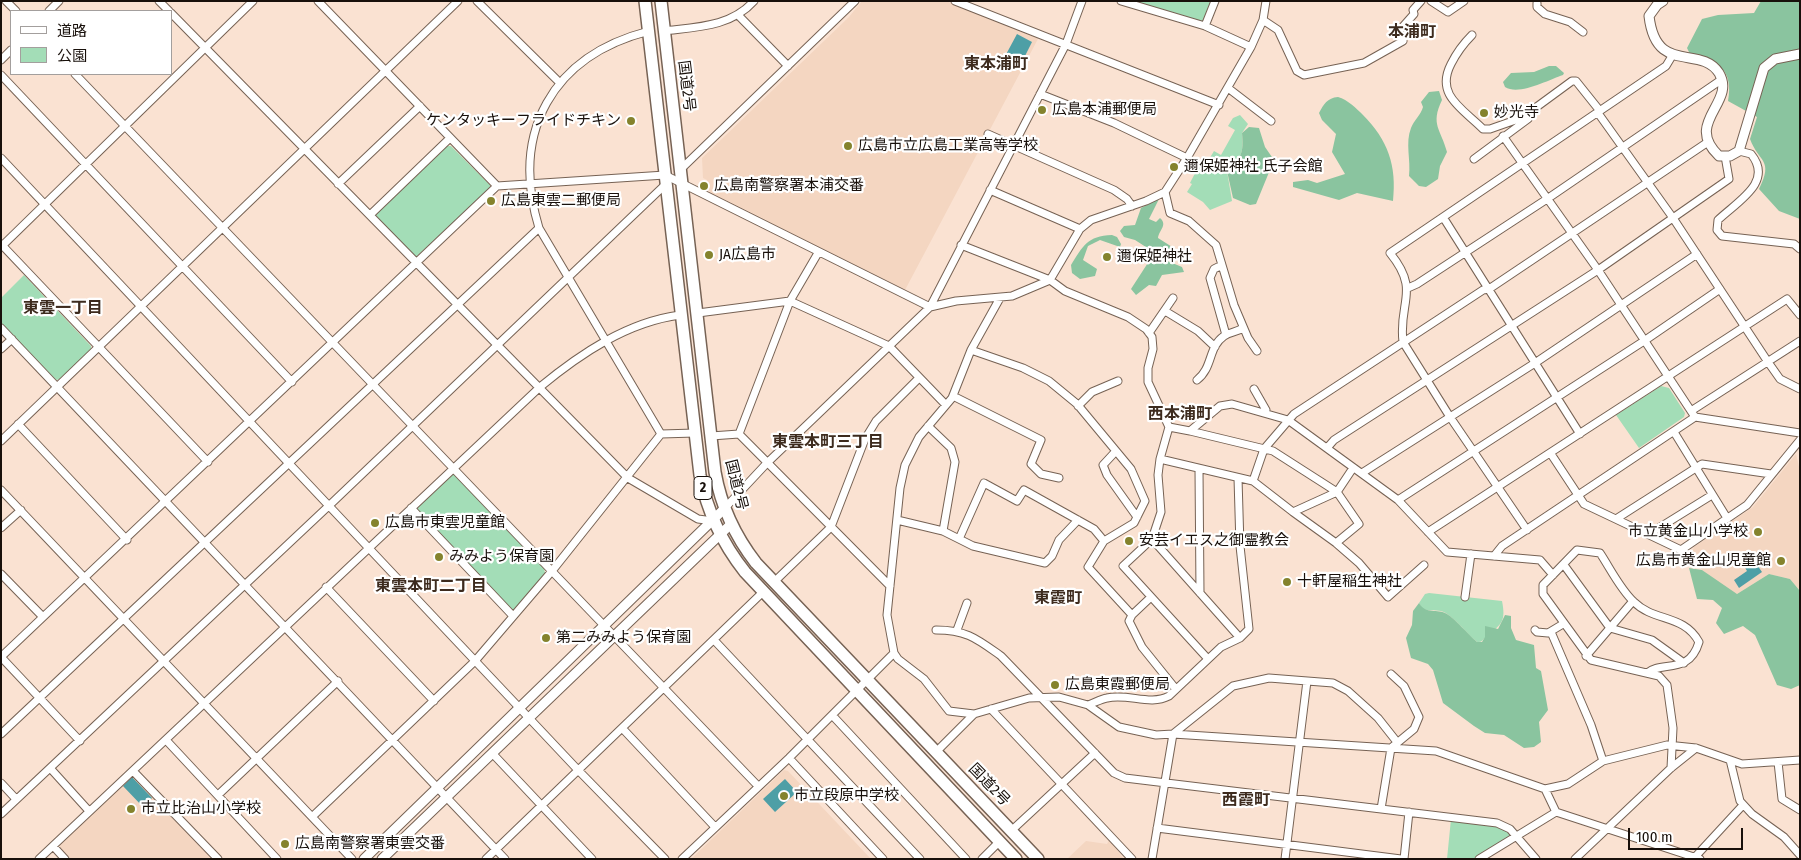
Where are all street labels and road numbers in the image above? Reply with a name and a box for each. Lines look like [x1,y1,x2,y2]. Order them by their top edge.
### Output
street label: 国道2号 [674,59,698,113]
street label: 国道2号 [721,458,751,512]
road number: 2 [694,476,712,499]
street label: 国道2号 [965,760,1013,810]

